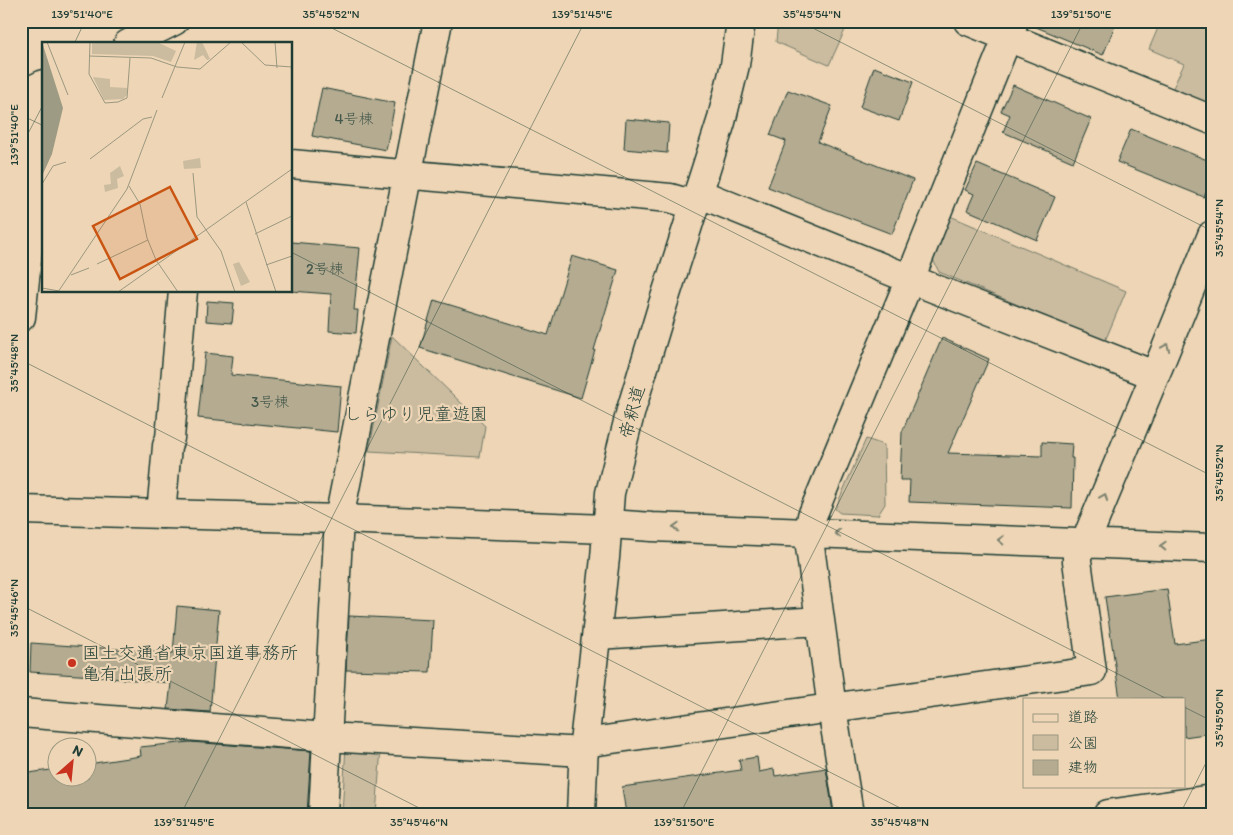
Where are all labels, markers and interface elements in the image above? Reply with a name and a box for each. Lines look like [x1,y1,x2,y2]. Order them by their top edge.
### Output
text: 139°51'40"E [51,7,113,21]
text: 35°45'52"N [302,7,360,21]
text: 139°51'45"E [552,7,613,21]
text: 35°45'54"N [783,7,841,21]
text: 139°51'50"E [1051,7,1112,21]
inset map [42,42,292,292]
text: 139°51'40"E [7,104,21,166]
house number: 4号棟 [334,110,374,128]
text: 35°45'54"N [1212,199,1226,257]
house number: 2号棟 [306,260,344,278]
text: 35°45'48"N [7,334,21,392]
one-way arrow [1160,343,1171,352]
street label: 帝釈道 [614,383,650,441]
house number: 3号棟 [251,393,289,411]
park label: しらゆり児童遊園 [344,403,488,425]
text: 35°45'52"N [1212,444,1226,502]
one-way arrow [1098,493,1108,502]
one-way arrow [672,522,680,533]
one-way arrow [834,528,842,539]
one-way arrow [996,534,1004,545]
one-way arrow [1159,541,1166,551]
text: 35°45'46"N [7,579,21,637]
place label: 国土交通省東京国道事務所 亀有出張所 [82,642,298,685]
marker: 国土交通省東京国道事務所 亀有出張所 [66,657,78,669]
text: 35°45'50"N [1212,689,1226,747]
legend [1023,698,1186,788]
text: 道路 [1068,708,1098,726]
text: 公園 [1068,734,1098,752]
north arrow [48,738,98,788]
text: N [70,741,86,761]
text: 建物 [1068,758,1098,776]
text: 139°51'45"E [154,815,215,829]
text: 35°45'46"N [390,815,448,829]
text: 139°51'50"E [654,815,715,829]
text: 35°45'48"N [871,815,929,829]

